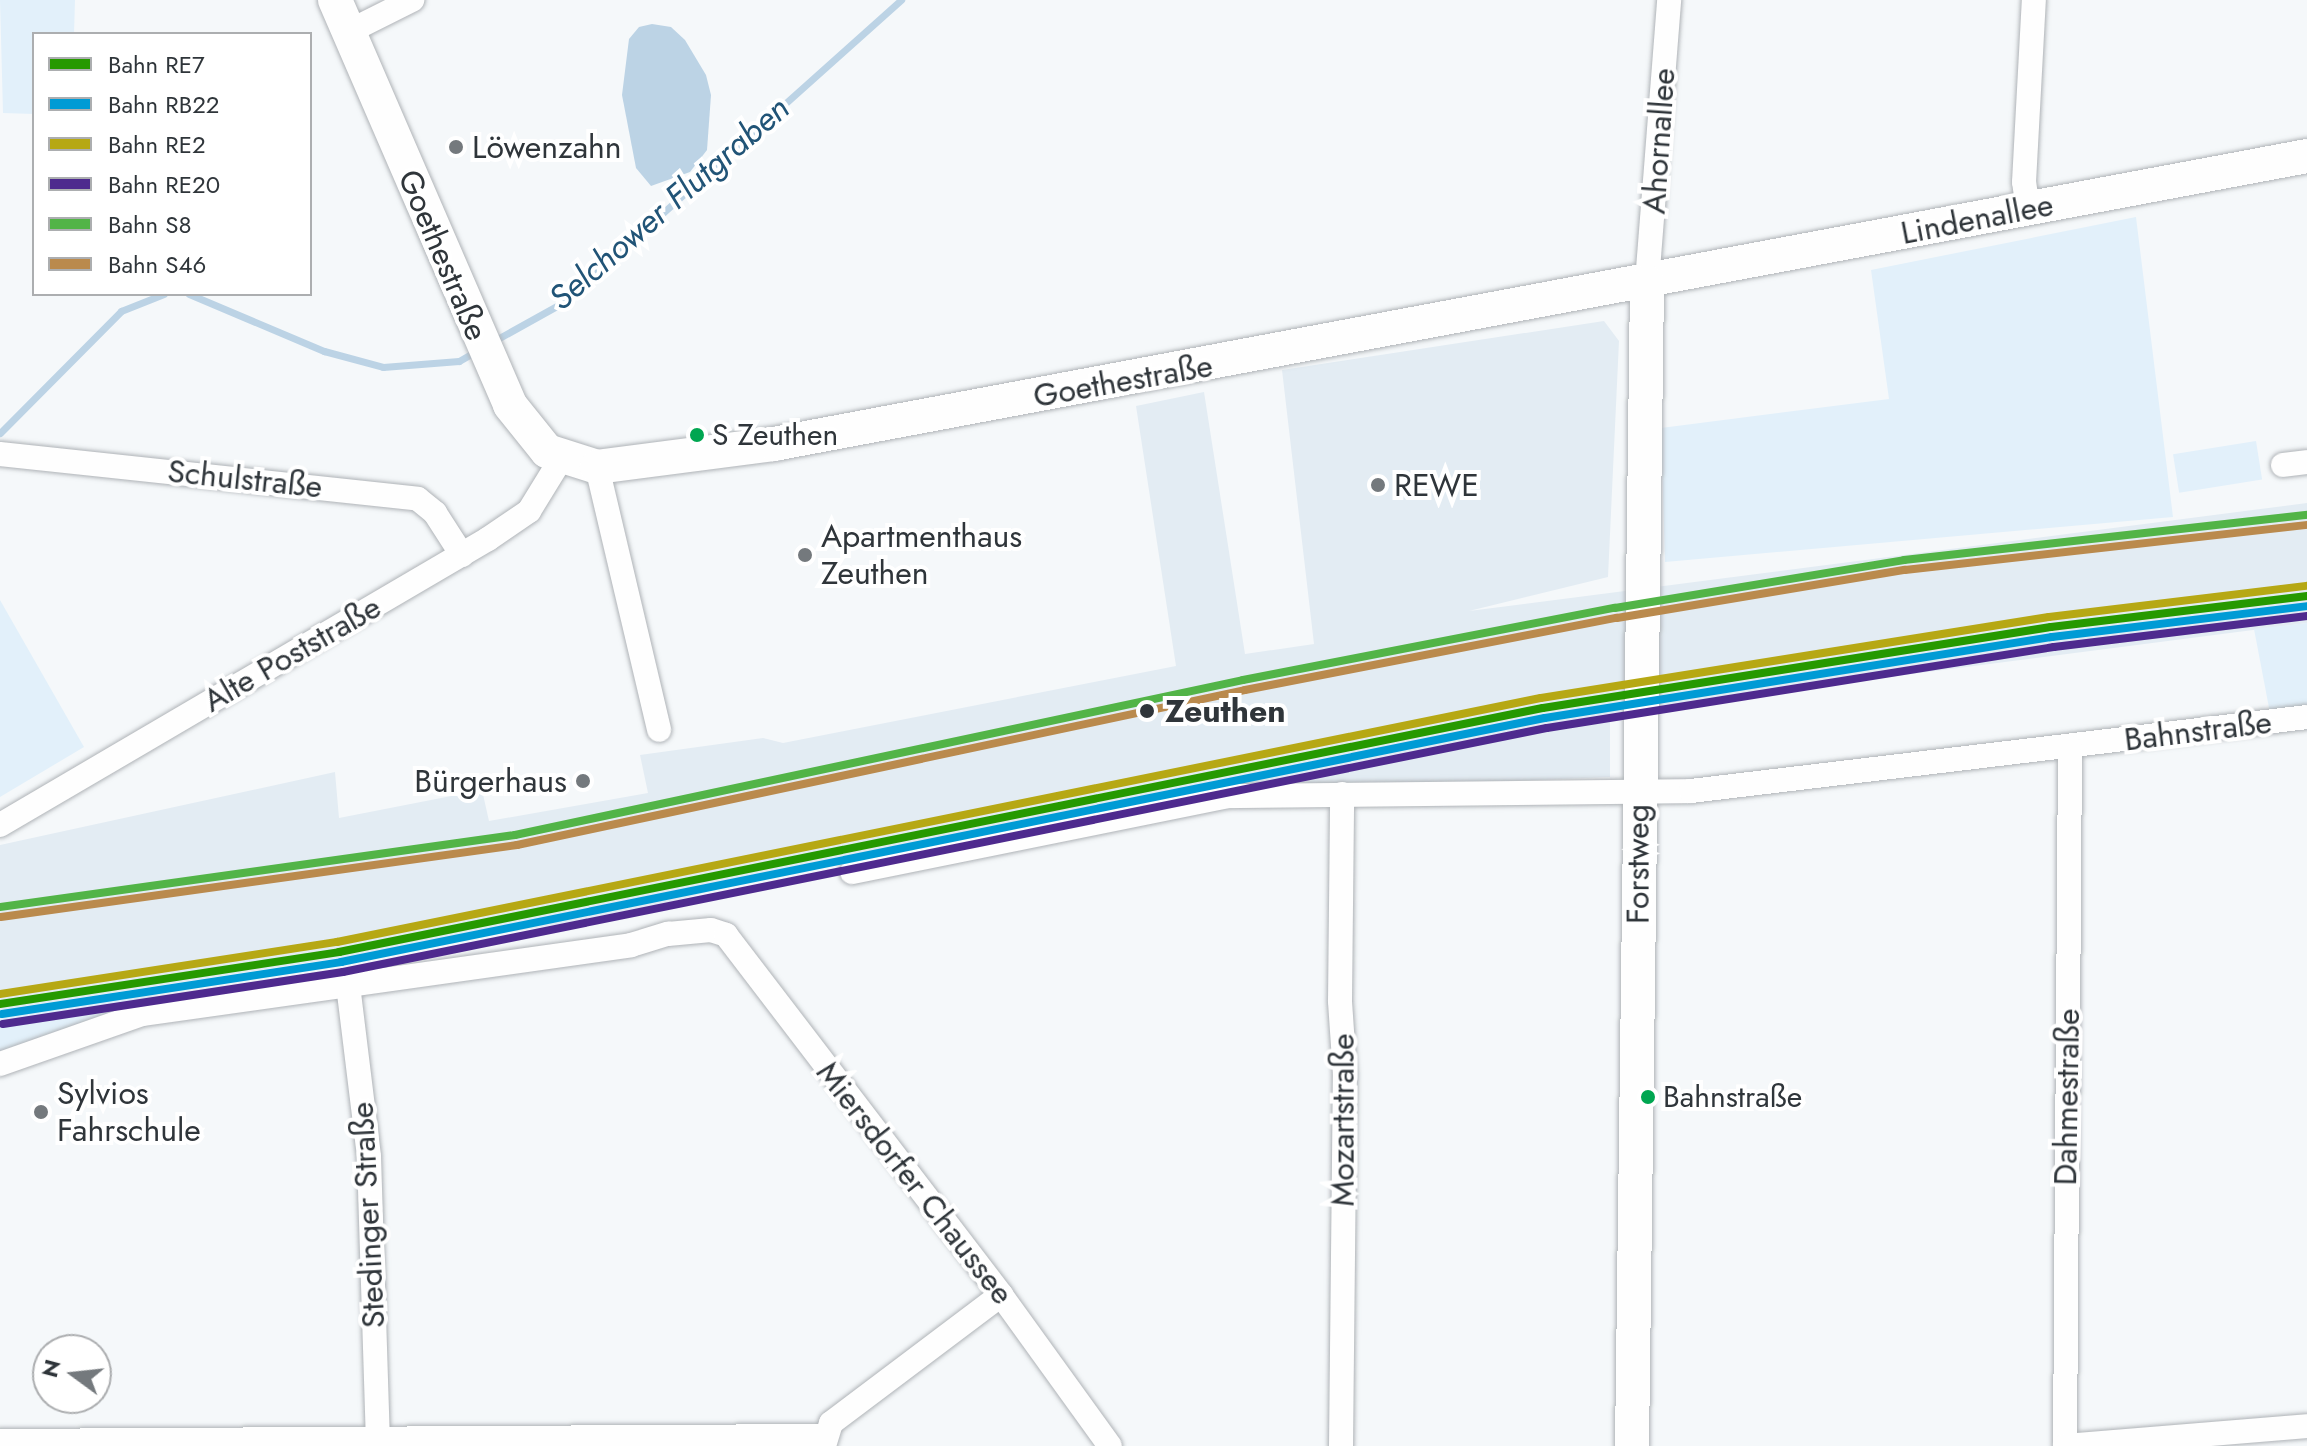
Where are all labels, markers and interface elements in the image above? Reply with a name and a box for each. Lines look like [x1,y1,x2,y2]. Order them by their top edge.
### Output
legend [32,32,312,296]
text: Bahn RE7 [108,47,205,82]
street label: Ahornallee [1635,67,1683,215]
text: Bahn RB22 [108,87,219,122]
water label: Selchower Flutgraben [540,88,798,318]
text: Bahn RE2 [108,127,206,162]
place label: Löwenzahn [472,128,622,166]
marker: Löwenzahn [447,138,465,156]
street label: Goethestraße [390,164,496,346]
text: Bahn RE20 [108,167,220,202]
street label: Lindenallee [1898,185,2056,253]
text: Bahn S8 [108,207,192,242]
text: Bahn S46 [108,247,206,282]
street label: Goethestraße [1030,346,1216,416]
place label: S Zeuthen [712,417,838,453]
marker: S Zeuthen [689,427,705,443]
street label: Schulstraße [166,452,324,506]
place label: REWE [1394,466,1479,504]
marker: REWE [1369,476,1387,494]
place label: Apartmenthaus Zeuthen [821,518,1022,593]
marker: Apartmenthaus Zeuthen [796,546,814,564]
street label: Alte Poststraße [197,588,387,720]
place label: Zeuthen [1165,692,1286,730]
marker: Zeuthen [1136,700,1158,722]
street label: Bahnstraße [2122,703,2274,759]
place label: Bürgerhaus [414,762,567,800]
marker: Bürgerhaus [574,772,592,790]
street label: Forstweg [1619,804,1657,924]
street label: Dahmestraße [2046,1008,2088,1186]
street label: Mozartstraße [1324,1033,1362,1207]
street label: Miersdorfer Chaussee [808,1054,1022,1312]
place label: Sylvios Fahrschule [57,1075,201,1150]
place label: Bahnstraße [1663,1079,1802,1115]
marker: Bahnstraße [1640,1089,1656,1105]
street label: Stedinger Straße [343,1101,393,1329]
marker: Sylvios Fahrschule [32,1103,50,1121]
north arrow [32,1334,112,1414]
text: N [33,1356,68,1381]

